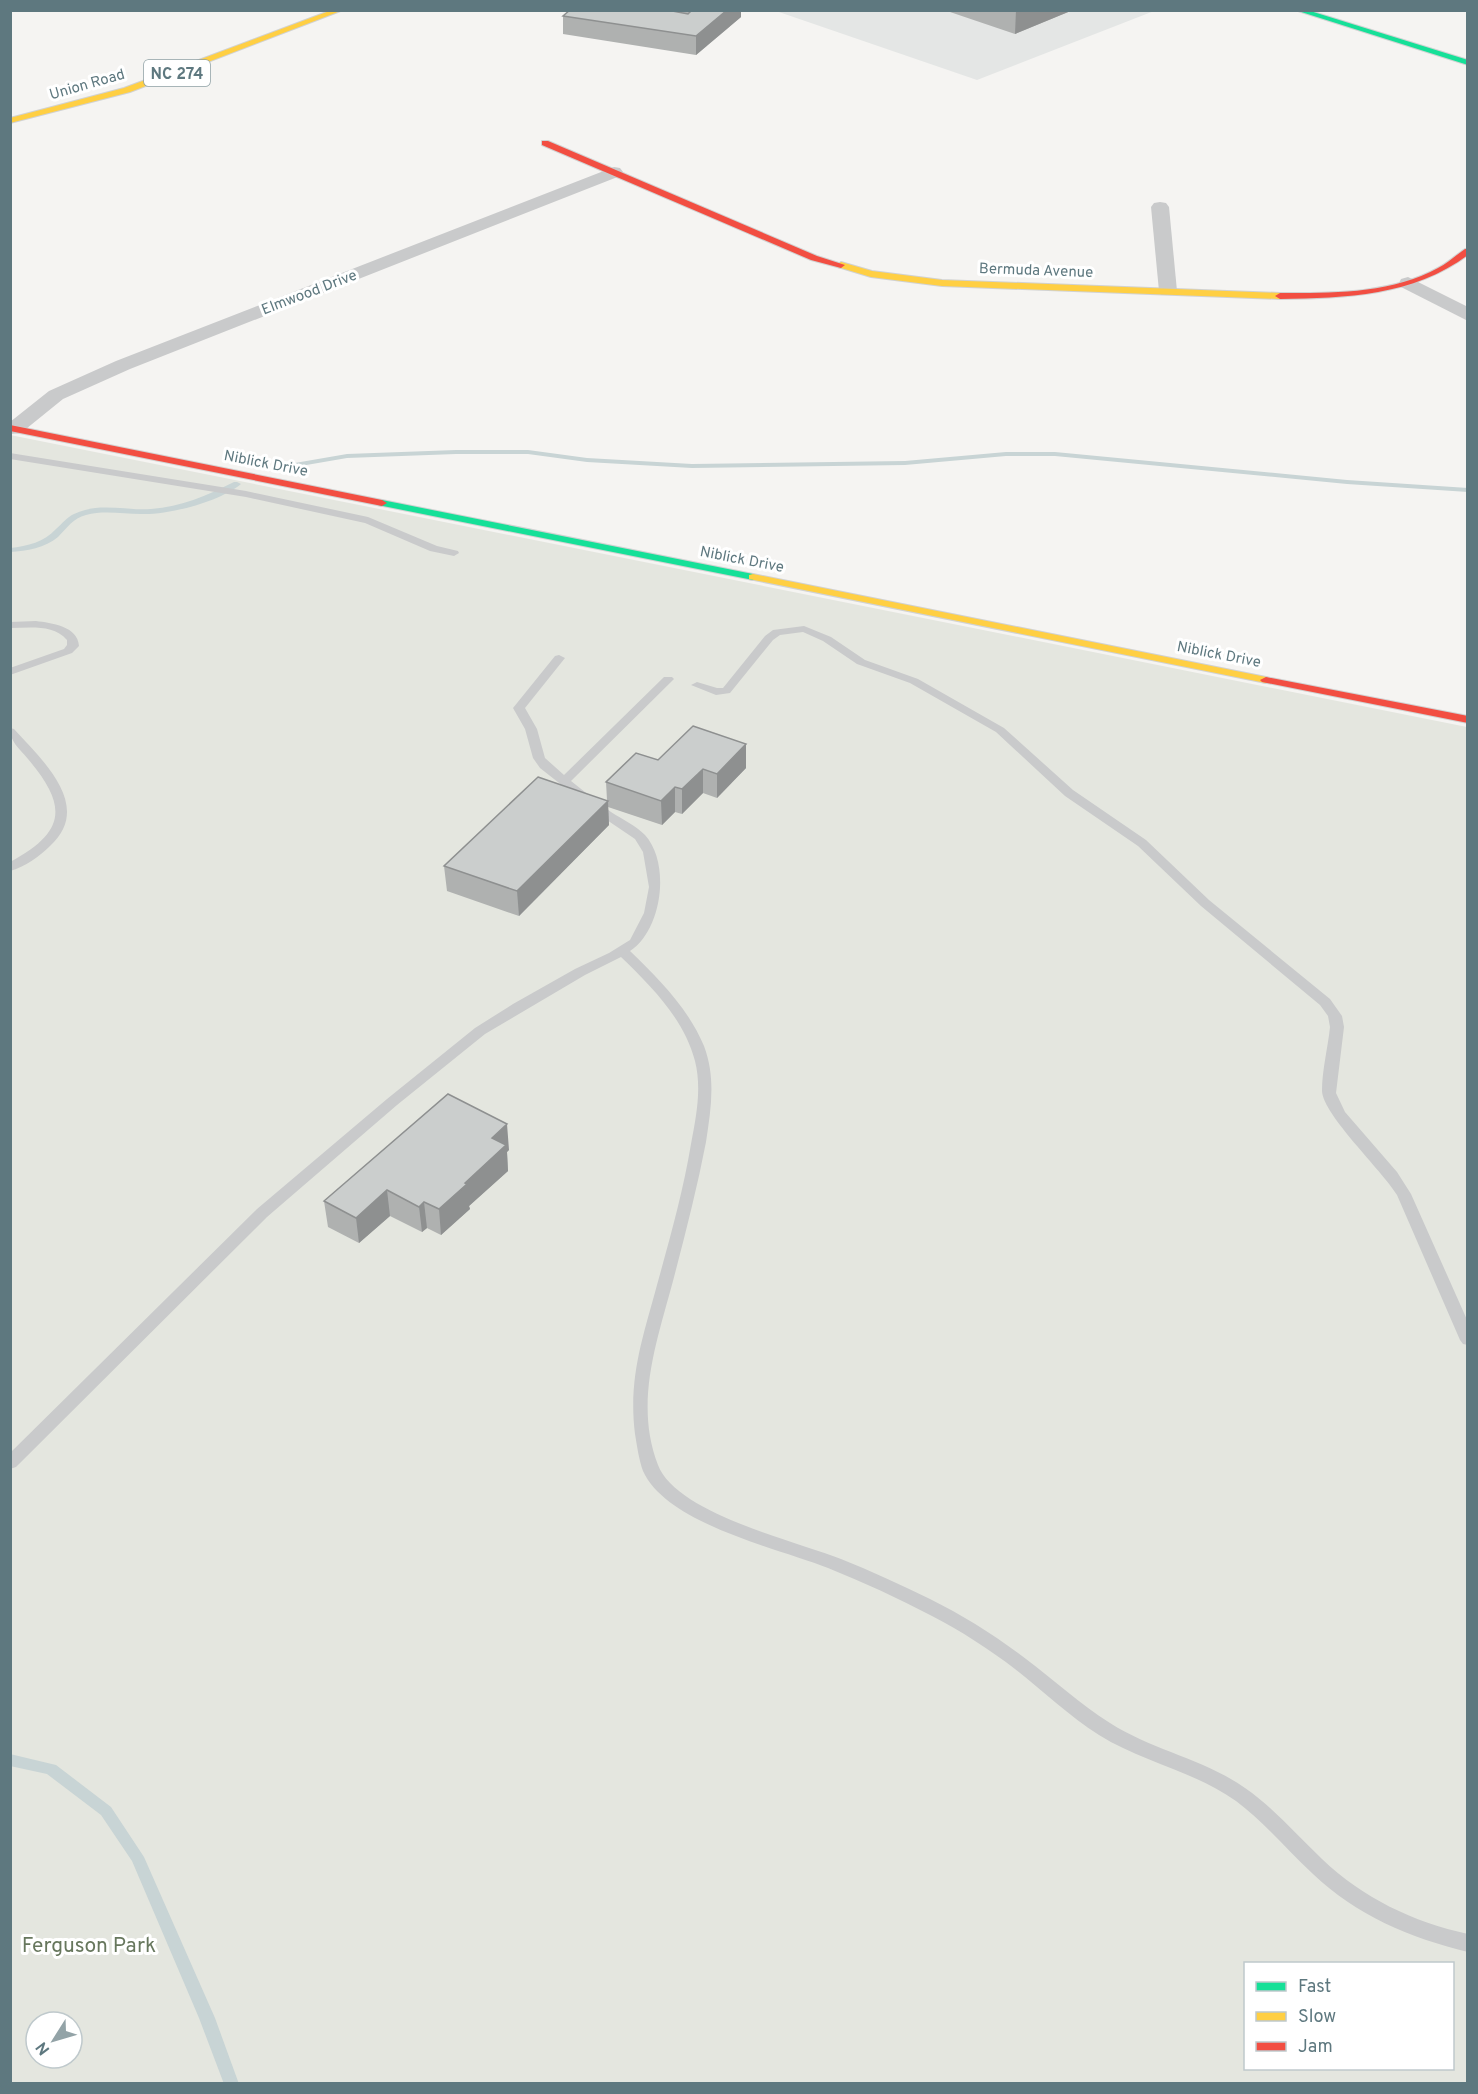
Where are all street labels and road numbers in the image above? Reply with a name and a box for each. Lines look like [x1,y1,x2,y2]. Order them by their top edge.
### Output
road number: NC 274 [144,60,210,86]
street label: Union Road [48,66,127,105]
street label: Bermuda Avenue [978,260,1093,283]
street label: Elmwood Drive [259,266,360,320]
street label: Niblick Drive [222,447,309,482]
street label: Niblick Drive [698,543,785,578]
street label: Niblick Drive [1175,638,1262,673]

